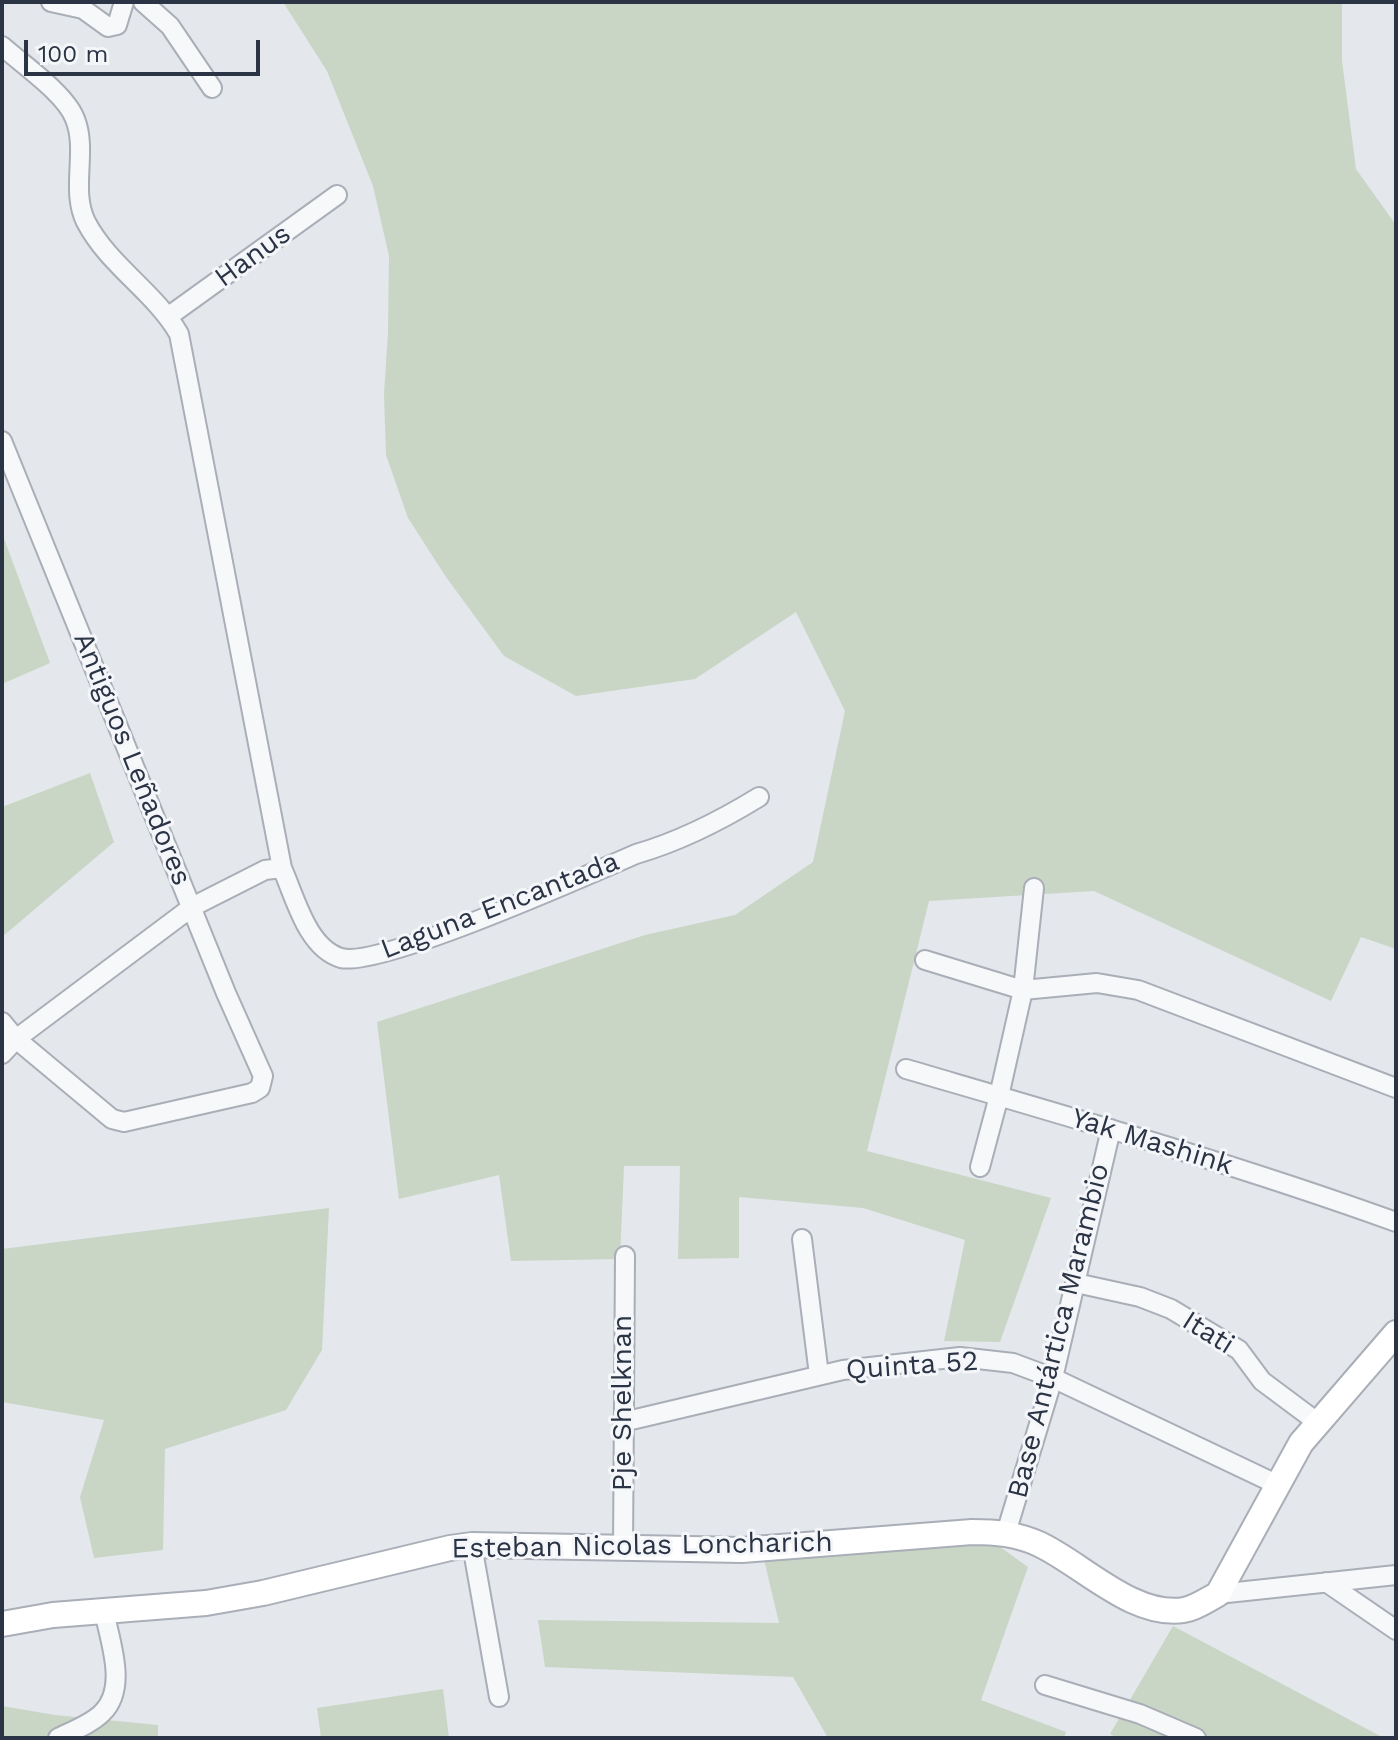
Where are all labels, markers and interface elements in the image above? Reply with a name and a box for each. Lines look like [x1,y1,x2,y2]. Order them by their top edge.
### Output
scale bar [28,24,264,74]
text: 100 m [38,40,108,68]
street label: Hanus [209,217,297,295]
street label: Antiguos Leñadores [66,628,198,890]
street label: Laguna Encantada [376,845,624,967]
street label: Yak Mashink [1067,1101,1237,1183]
street label: Base Antártica Marambio [1001,1160,1117,1502]
street label: Itati [1176,1304,1240,1362]
street label: Pje Shelknan [606,1315,640,1491]
street label: Quinta 52 [845,1345,979,1387]
street label: Esteban Nicolas Loncharich [451,1526,833,1566]

